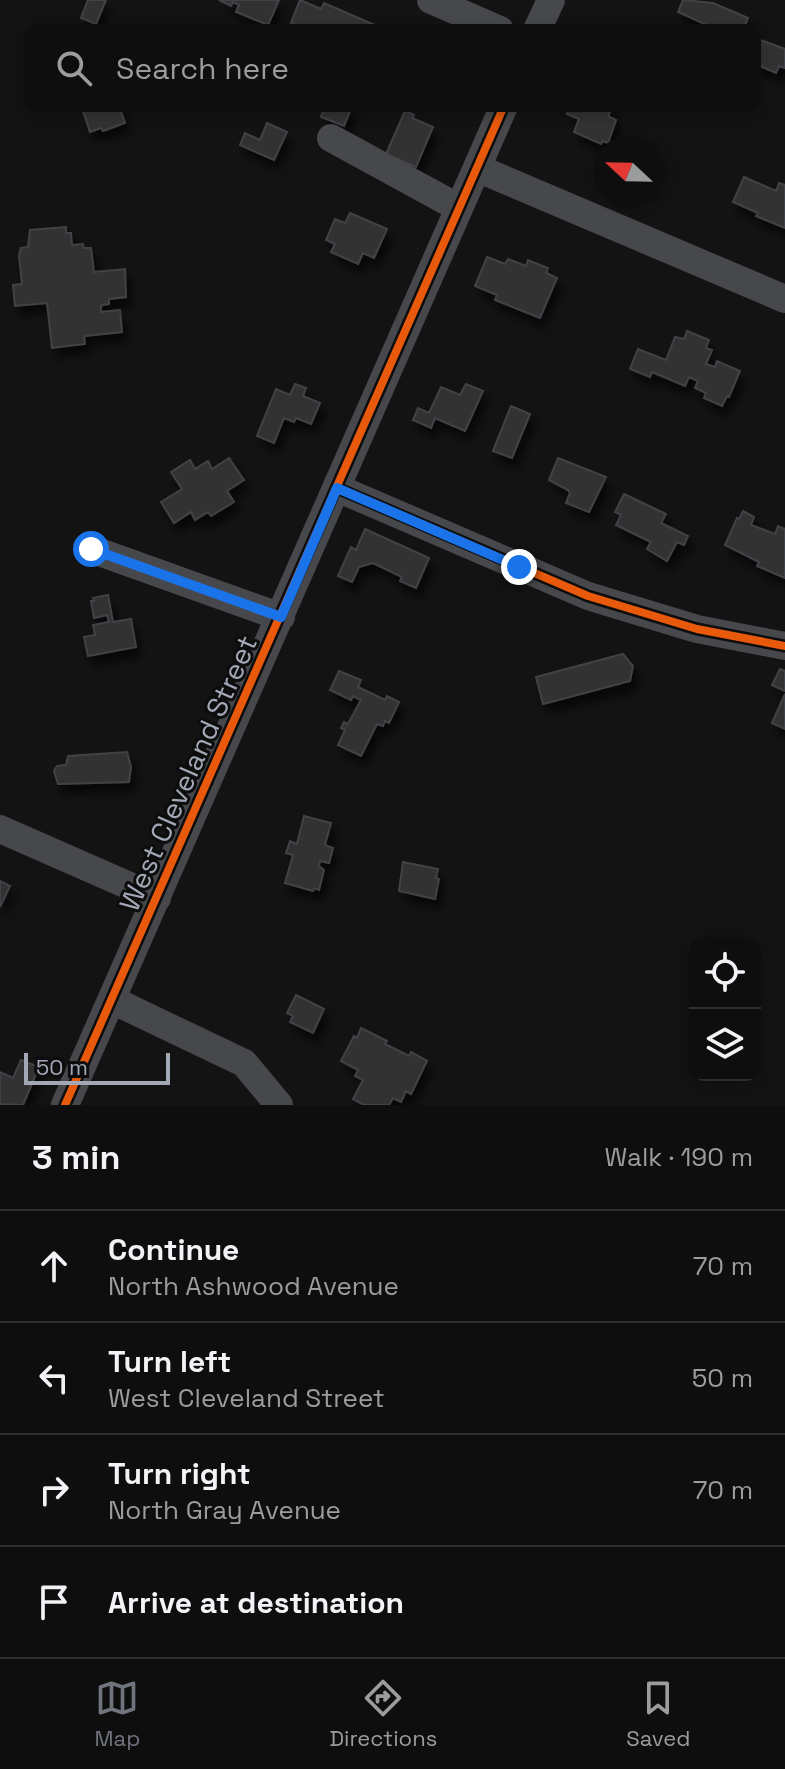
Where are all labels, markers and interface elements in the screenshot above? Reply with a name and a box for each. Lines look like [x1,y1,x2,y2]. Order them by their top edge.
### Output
search box [24,24,761,112]
icon: search [52,46,96,90]
text: Search here [116,49,289,88]
north arrow [593,136,665,208]
route start [73,531,109,567]
route end [501,549,537,585]
street label: West Cleveland Street [111,630,265,916]
map controls [689,937,761,1081]
button: locate [689,937,761,1009]
button: layers [689,1009,761,1081]
scale bar [24,1049,170,1085]
text: 50 m [36,1053,88,1081]
text: 3 min [32,1136,120,1179]
text: Walk · 190 m [604,1140,753,1174]
text: Continue [108,1230,239,1269]
icon: ahead [32,1244,76,1288]
text: 70 m [693,1249,753,1283]
text: North Ashwood Avenue [108,1269,399,1303]
text: Turn left [108,1342,231,1381]
icon: left [32,1356,76,1400]
text: 50 m [692,1361,753,1395]
text: West Cleveland Street [108,1381,385,1415]
text: Turn right [108,1454,251,1493]
icon: right [32,1468,76,1512]
text: 70 m [693,1473,753,1507]
text: North Gray Avenue [108,1493,341,1527]
icon: arrive [32,1580,76,1624]
text: Arrive at destination [108,1583,404,1622]
tab: Map [95,1676,140,1752]
tab: Directions [329,1676,437,1752]
tab: Saved [626,1676,690,1752]

